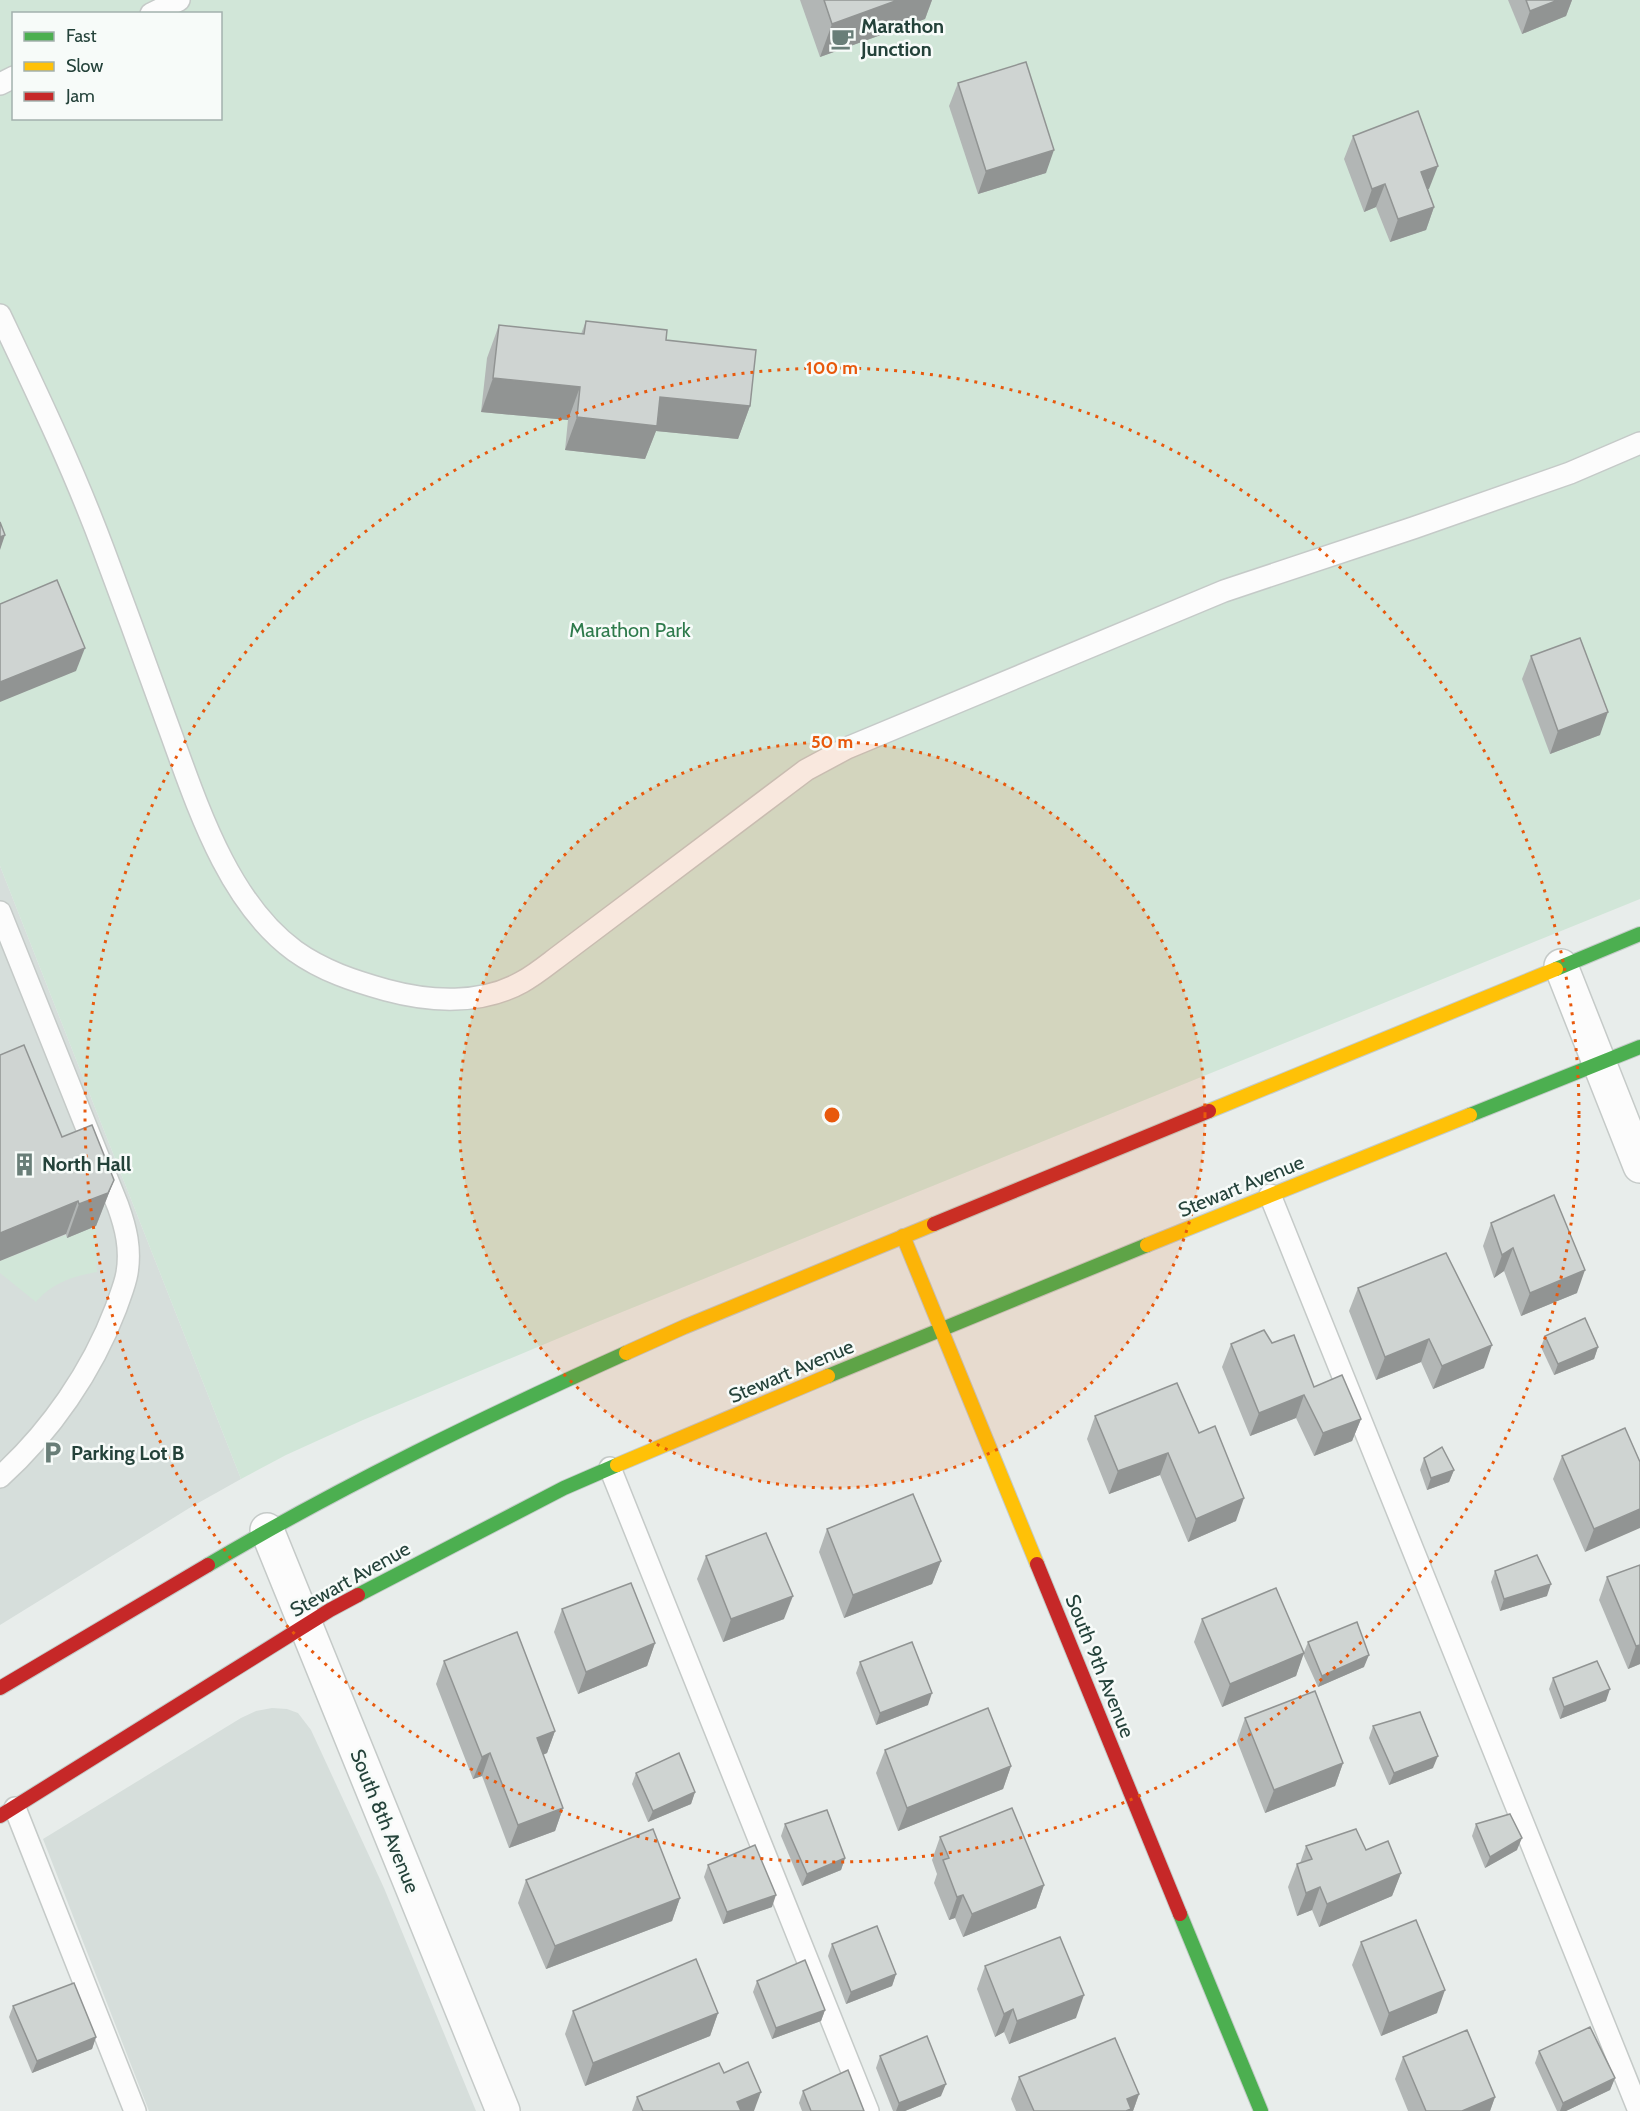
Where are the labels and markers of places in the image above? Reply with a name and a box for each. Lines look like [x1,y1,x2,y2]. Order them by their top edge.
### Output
place label: Marathon Junction [860,14,944,61]
cafe icon: Marathon Junction [830,25,856,51]
centre of rings [822,1105,842,1125]
building icon: North Hall [11,1151,37,1177]
place label: North Hall [42,1152,131,1176]
parking icon: Parking Lot B [40,1440,66,1466]
place label: Parking Lot B [71,1441,184,1465]

